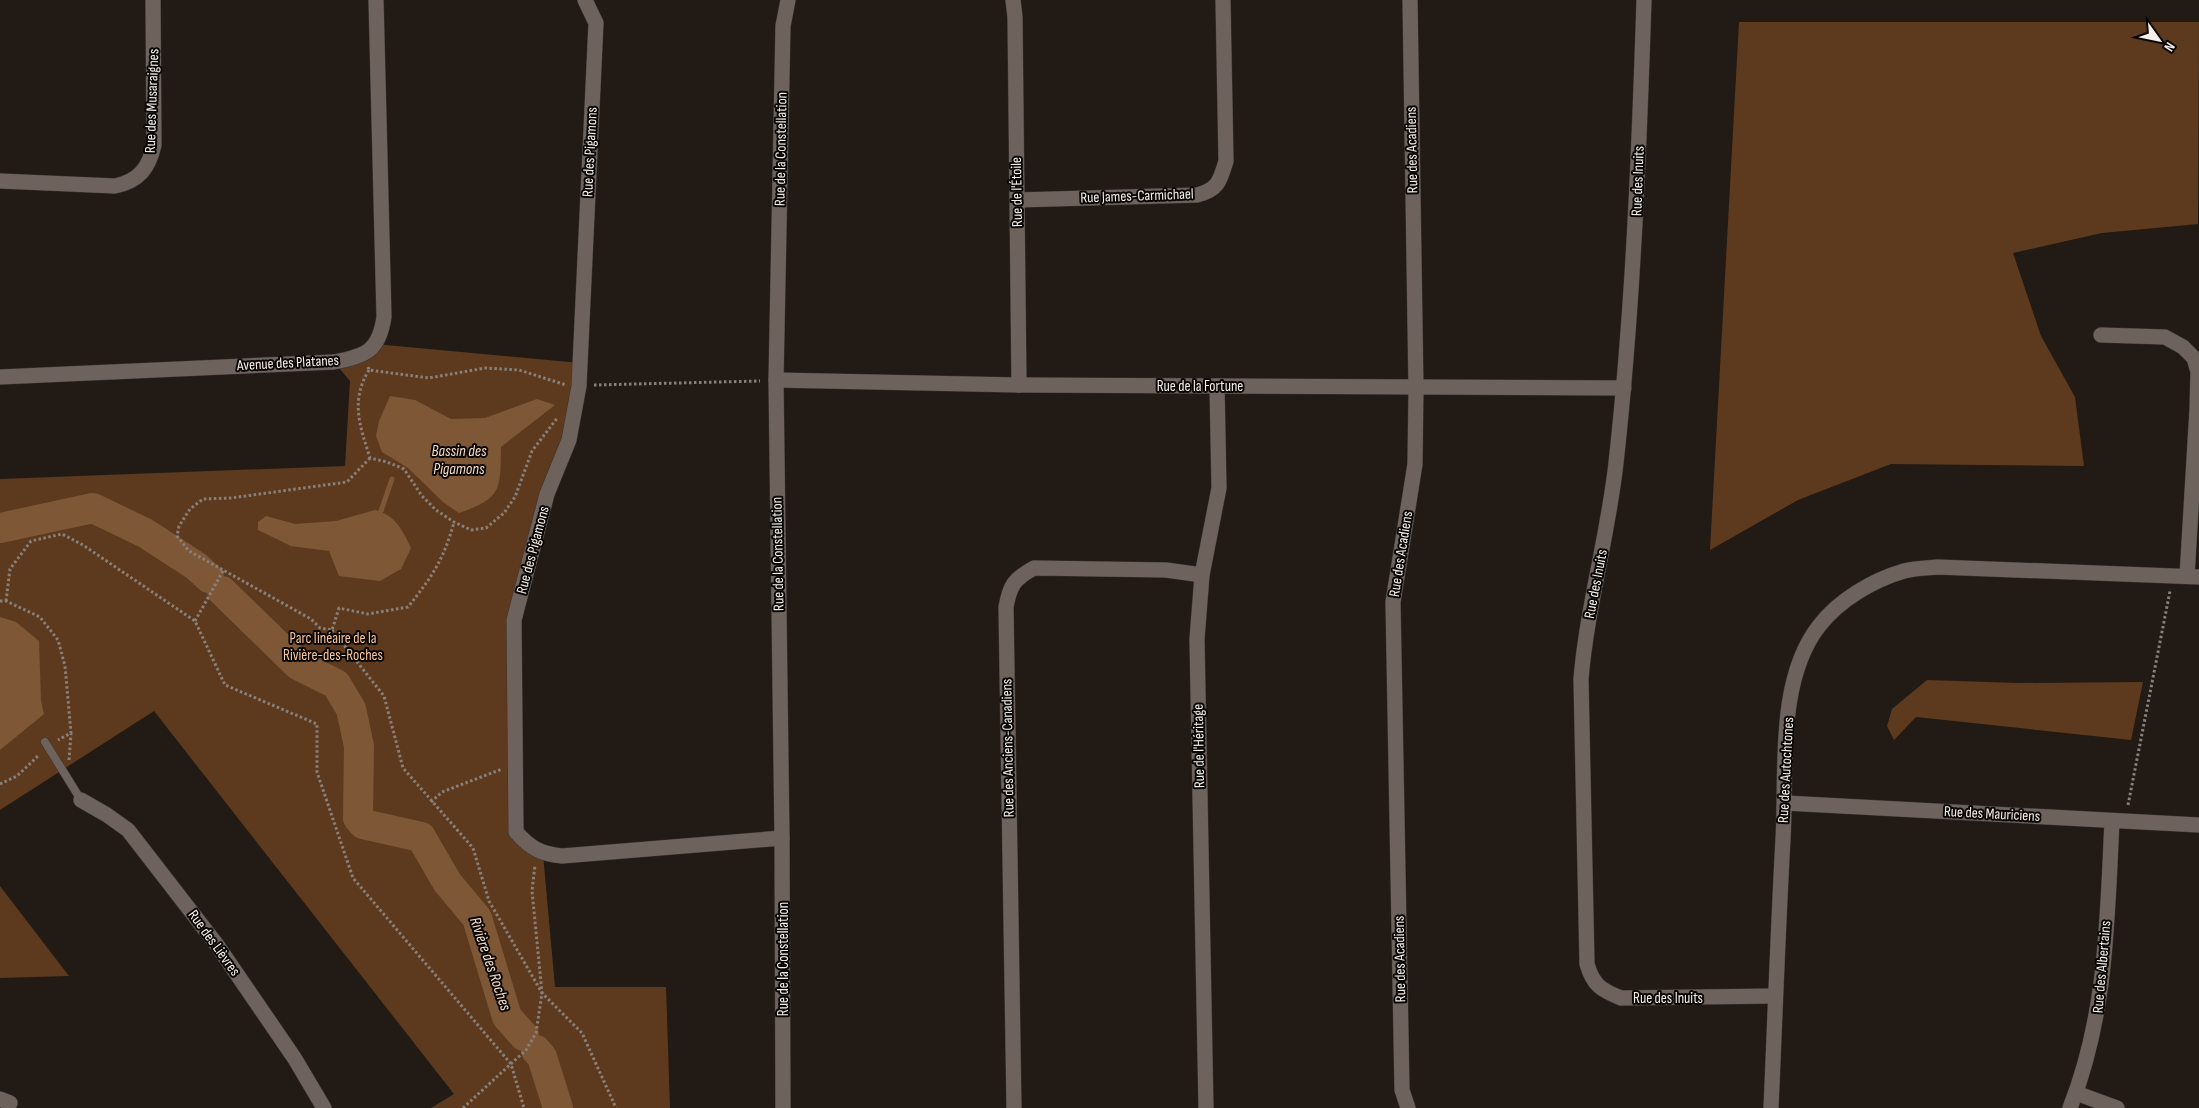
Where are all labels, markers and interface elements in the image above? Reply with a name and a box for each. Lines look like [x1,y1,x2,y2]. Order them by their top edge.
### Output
north arrow [2134,15,2184,65]
text: N [2160,39,2179,55]
street label: Rue des Musaraignes [141,48,163,154]
street label: Rue de la Constellation [771,92,791,206]
street label: Rue des Acadiens [1402,106,1422,194]
street label: Rue des Pigamons [578,107,602,197]
street label: Rue des Inuits [1627,146,1649,216]
street label: Rue de l'Étoile [1007,157,1027,227]
street label: Rue James-Carmichael [1080,185,1194,207]
street label: Avenue des Platanes [236,351,339,375]
street label: Rue de la Fortune [1157,377,1243,396]
water label: Bassin des Pigamons [431,442,487,479]
street label: Rue de la Constellation [768,497,788,611]
street label: Rue des Pigamons [512,504,554,596]
street label: Rue des Acadiens [1385,510,1417,598]
street label: Rue des Inuits [1580,548,1612,620]
park label: Parc linéaire de la Rivière-des-Roches [283,629,383,665]
street label: Rue des Anciens-Canadiens [997,678,1019,818]
street label: Rue de l'Héritage [1189,704,1209,788]
street label: Rue des Autochtones [1774,717,1798,823]
street label: Rue des Mauriciens [1943,802,2041,826]
street label: Rue de la Constellation [774,902,793,1016]
street label: Rue des Lièvres [184,906,244,980]
water label: Rivière des Roches [465,915,515,1014]
street label: Rue des Acadiens [1390,915,1410,1003]
street label: Rue des Albertains [2088,920,2116,1014]
street label: Rue des Inuits [1633,989,1703,1008]

